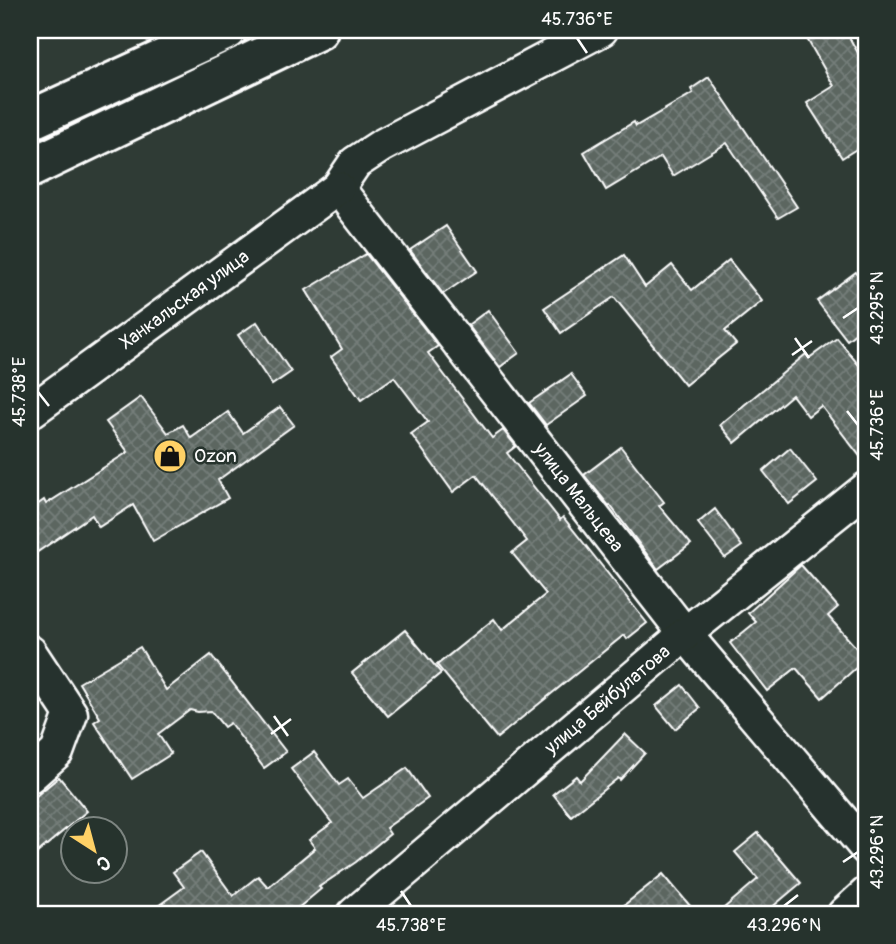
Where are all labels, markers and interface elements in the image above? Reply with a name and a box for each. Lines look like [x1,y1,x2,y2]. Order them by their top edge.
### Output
text: 45.736°E [541,8,613,31]
street label: Ханкальская улица [115,244,254,355]
text: 43.295°N [866,271,889,345]
text: 45.738°E [8,357,31,427]
text: 45.736°E [866,389,889,461]
shop icon: Ozon [151,437,189,475]
street label: улица Мальцева [528,437,629,557]
place label: Ozon [194,444,237,468]
street label: улица Бейбулатова [539,640,675,760]
north arrow [60,814,130,884]
text: 43.296°N [866,815,889,889]
text: С [91,850,115,876]
text: 45.738°E [376,914,446,937]
text: 43.296°N [747,914,821,937]

